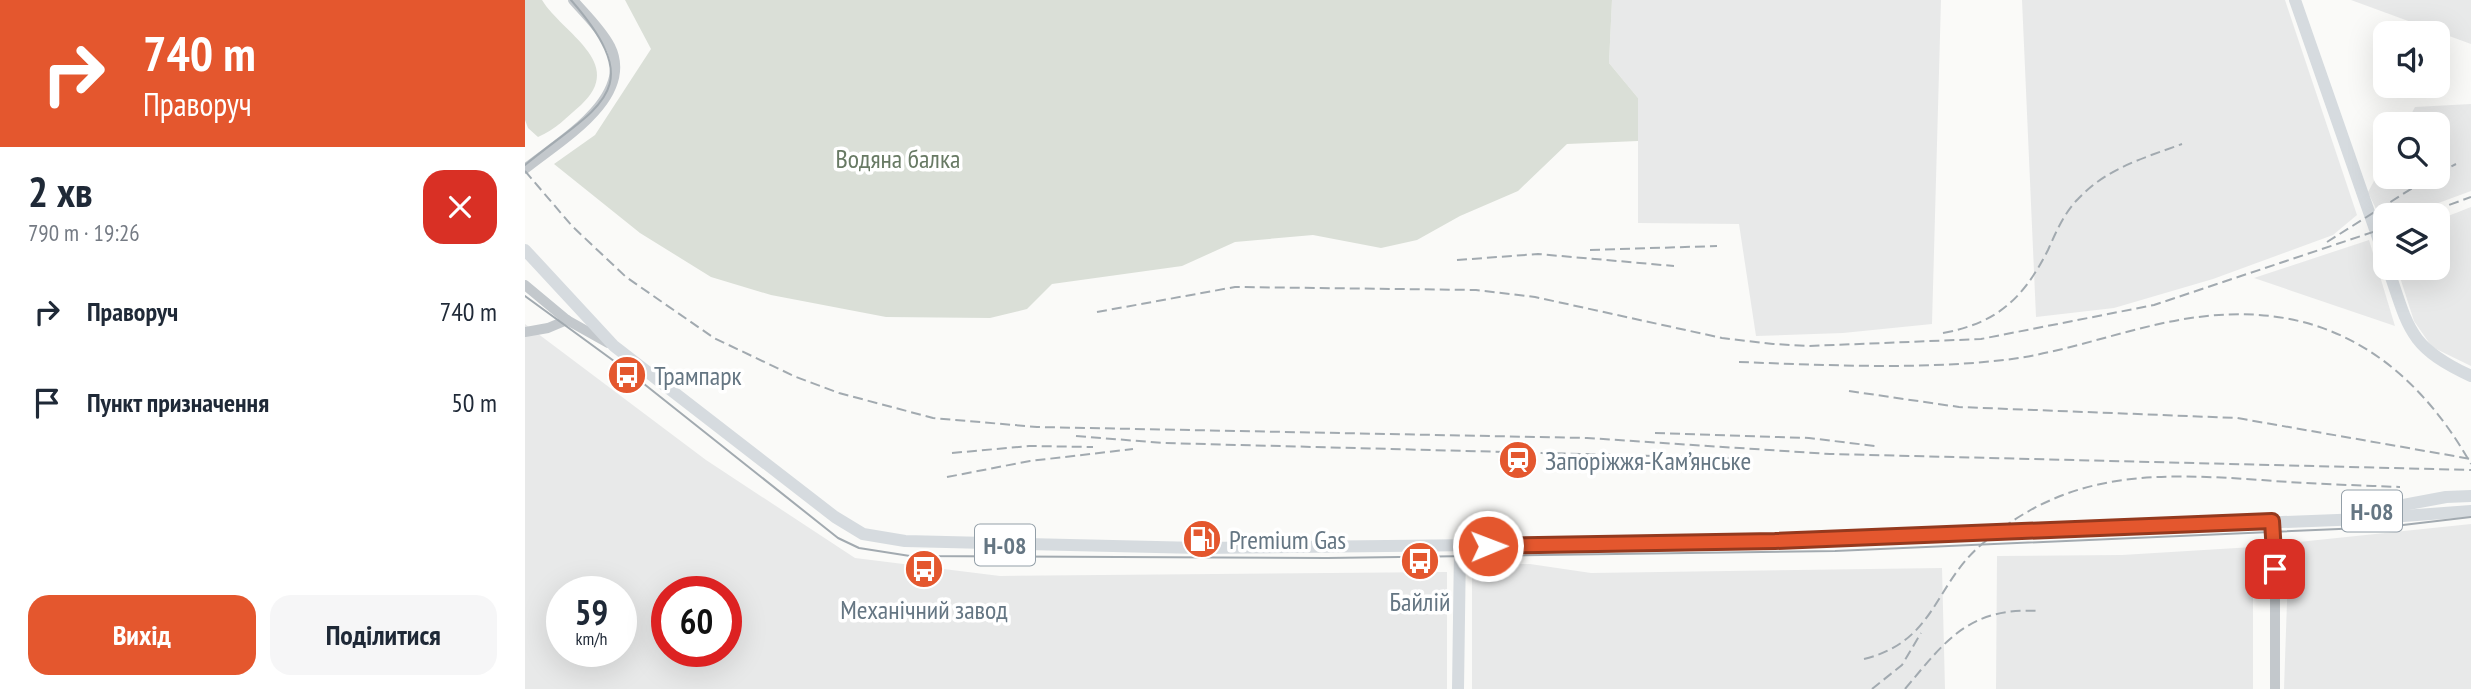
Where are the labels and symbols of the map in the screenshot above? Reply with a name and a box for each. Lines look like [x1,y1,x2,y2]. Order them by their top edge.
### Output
park label: Водяна балка [836,142,960,175]
bus stop icon: Трампарк [606,354,648,396]
place label: Трампарк [654,359,742,392]
station icon: Запоріжжя-Кам’янське [1497,439,1539,481]
place label: Запоріжжя-Кам’янське [1545,444,1751,477]
road number: Н-08 [2342,490,2402,532]
position arrow [1451,509,1525,583]
fuel station icon: Premium Gas [1181,518,1223,560]
place label: Premium Gas [1229,523,1346,556]
road number: Н-08 [975,524,1035,566]
pin [2245,539,2305,599]
bus stop icon: Байлій [1399,540,1441,582]
bus stop icon: Механічний завод [903,548,945,590]
speed limit sign: 60 [651,576,742,667]
place label: Байлій [1389,585,1451,618]
place label: Механічний завод [840,593,1008,626]

